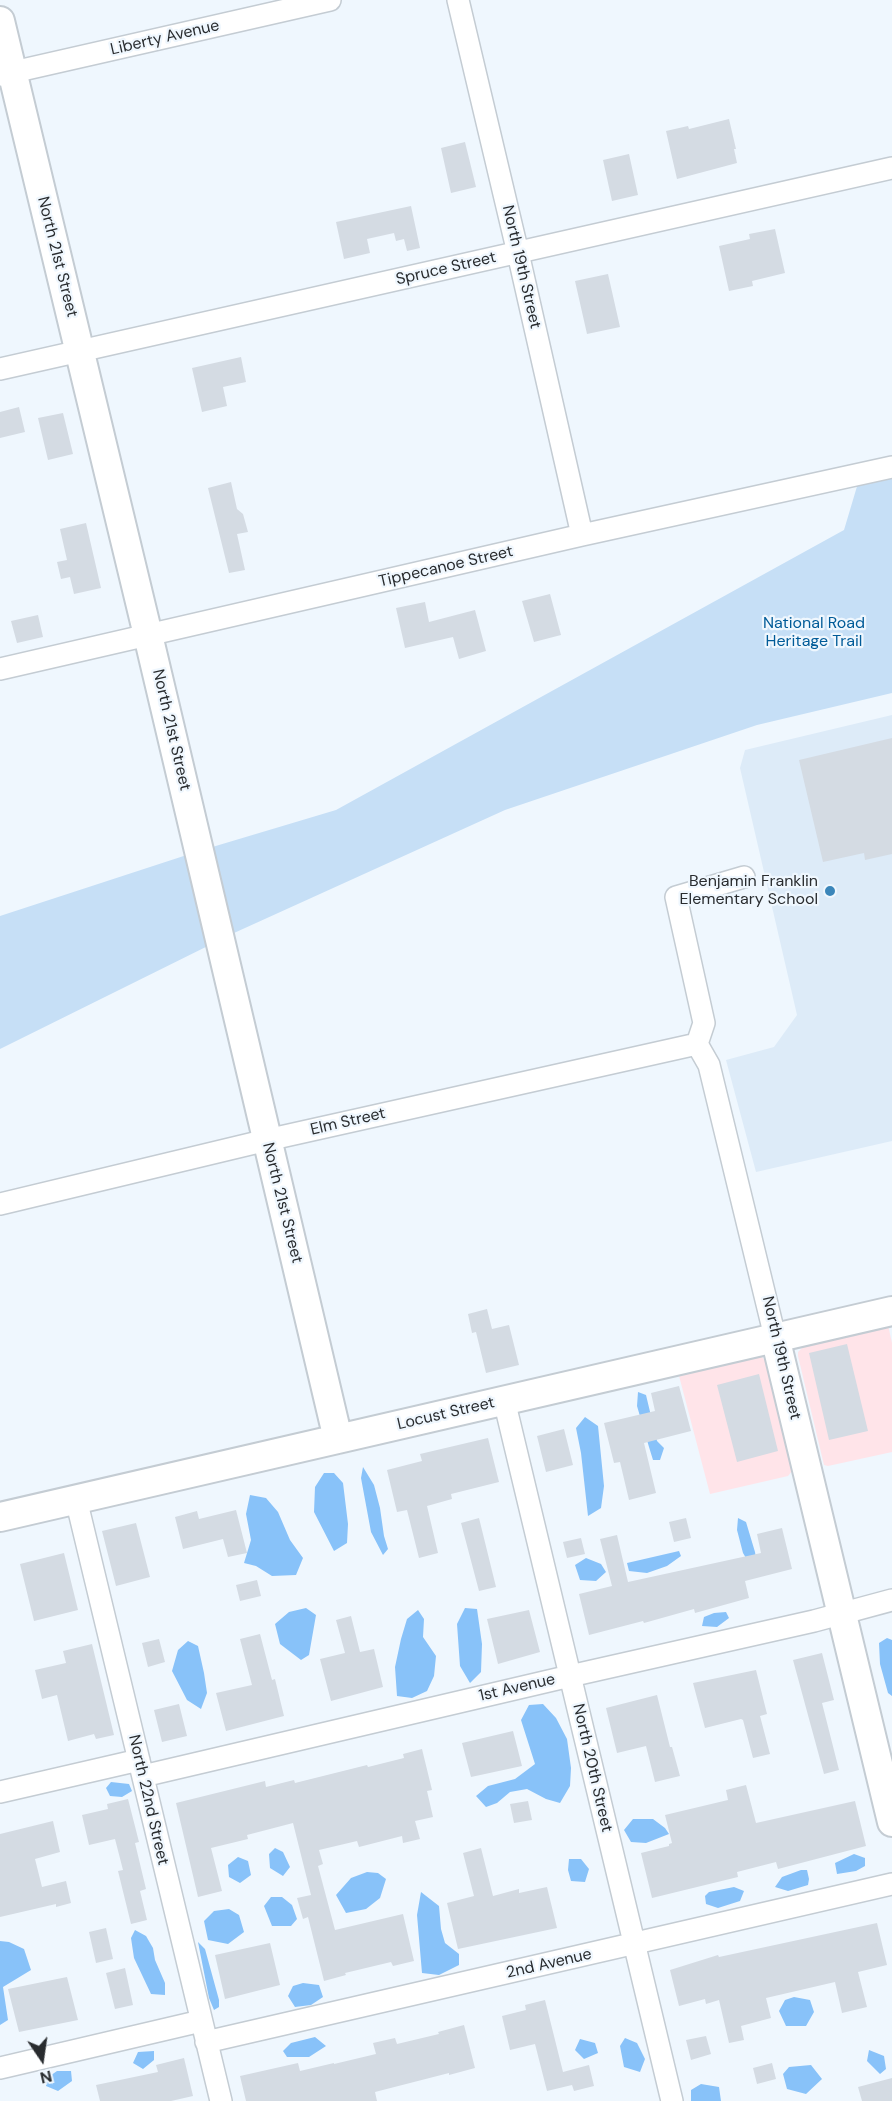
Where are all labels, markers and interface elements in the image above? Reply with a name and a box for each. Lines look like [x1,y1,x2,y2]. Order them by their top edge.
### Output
street label: Liberty Avenue [109,16,221,60]
street label: North 21st Street [33,195,81,319]
street label: North 19th Street [497,203,545,331]
street label: Spruce Street [394,248,498,290]
street label: Tippecanoe Street [377,542,515,592]
park label: National Road Heritage Trail [763,614,865,652]
street label: North 21st Street [148,667,194,793]
place label: Benjamin Franklin Elementary School [680,872,818,910]
marker: Benjamin Franklin Elementary School [823,884,837,898]
street label: Elm Street [309,1104,387,1140]
street label: North 21st Street [258,1141,306,1265]
street label: North 19th Street [757,1294,805,1422]
street label: Locust Street [395,1393,497,1435]
street label: 1st Avenue [477,1670,557,1706]
street label: North 20th Street [568,1702,616,1834]
street label: North 22nd Street [124,1733,172,1867]
street label: 2nd Avenue [504,1945,594,1983]
north arrow [12,2029,72,2089]
text: N [38,2065,54,2089]

